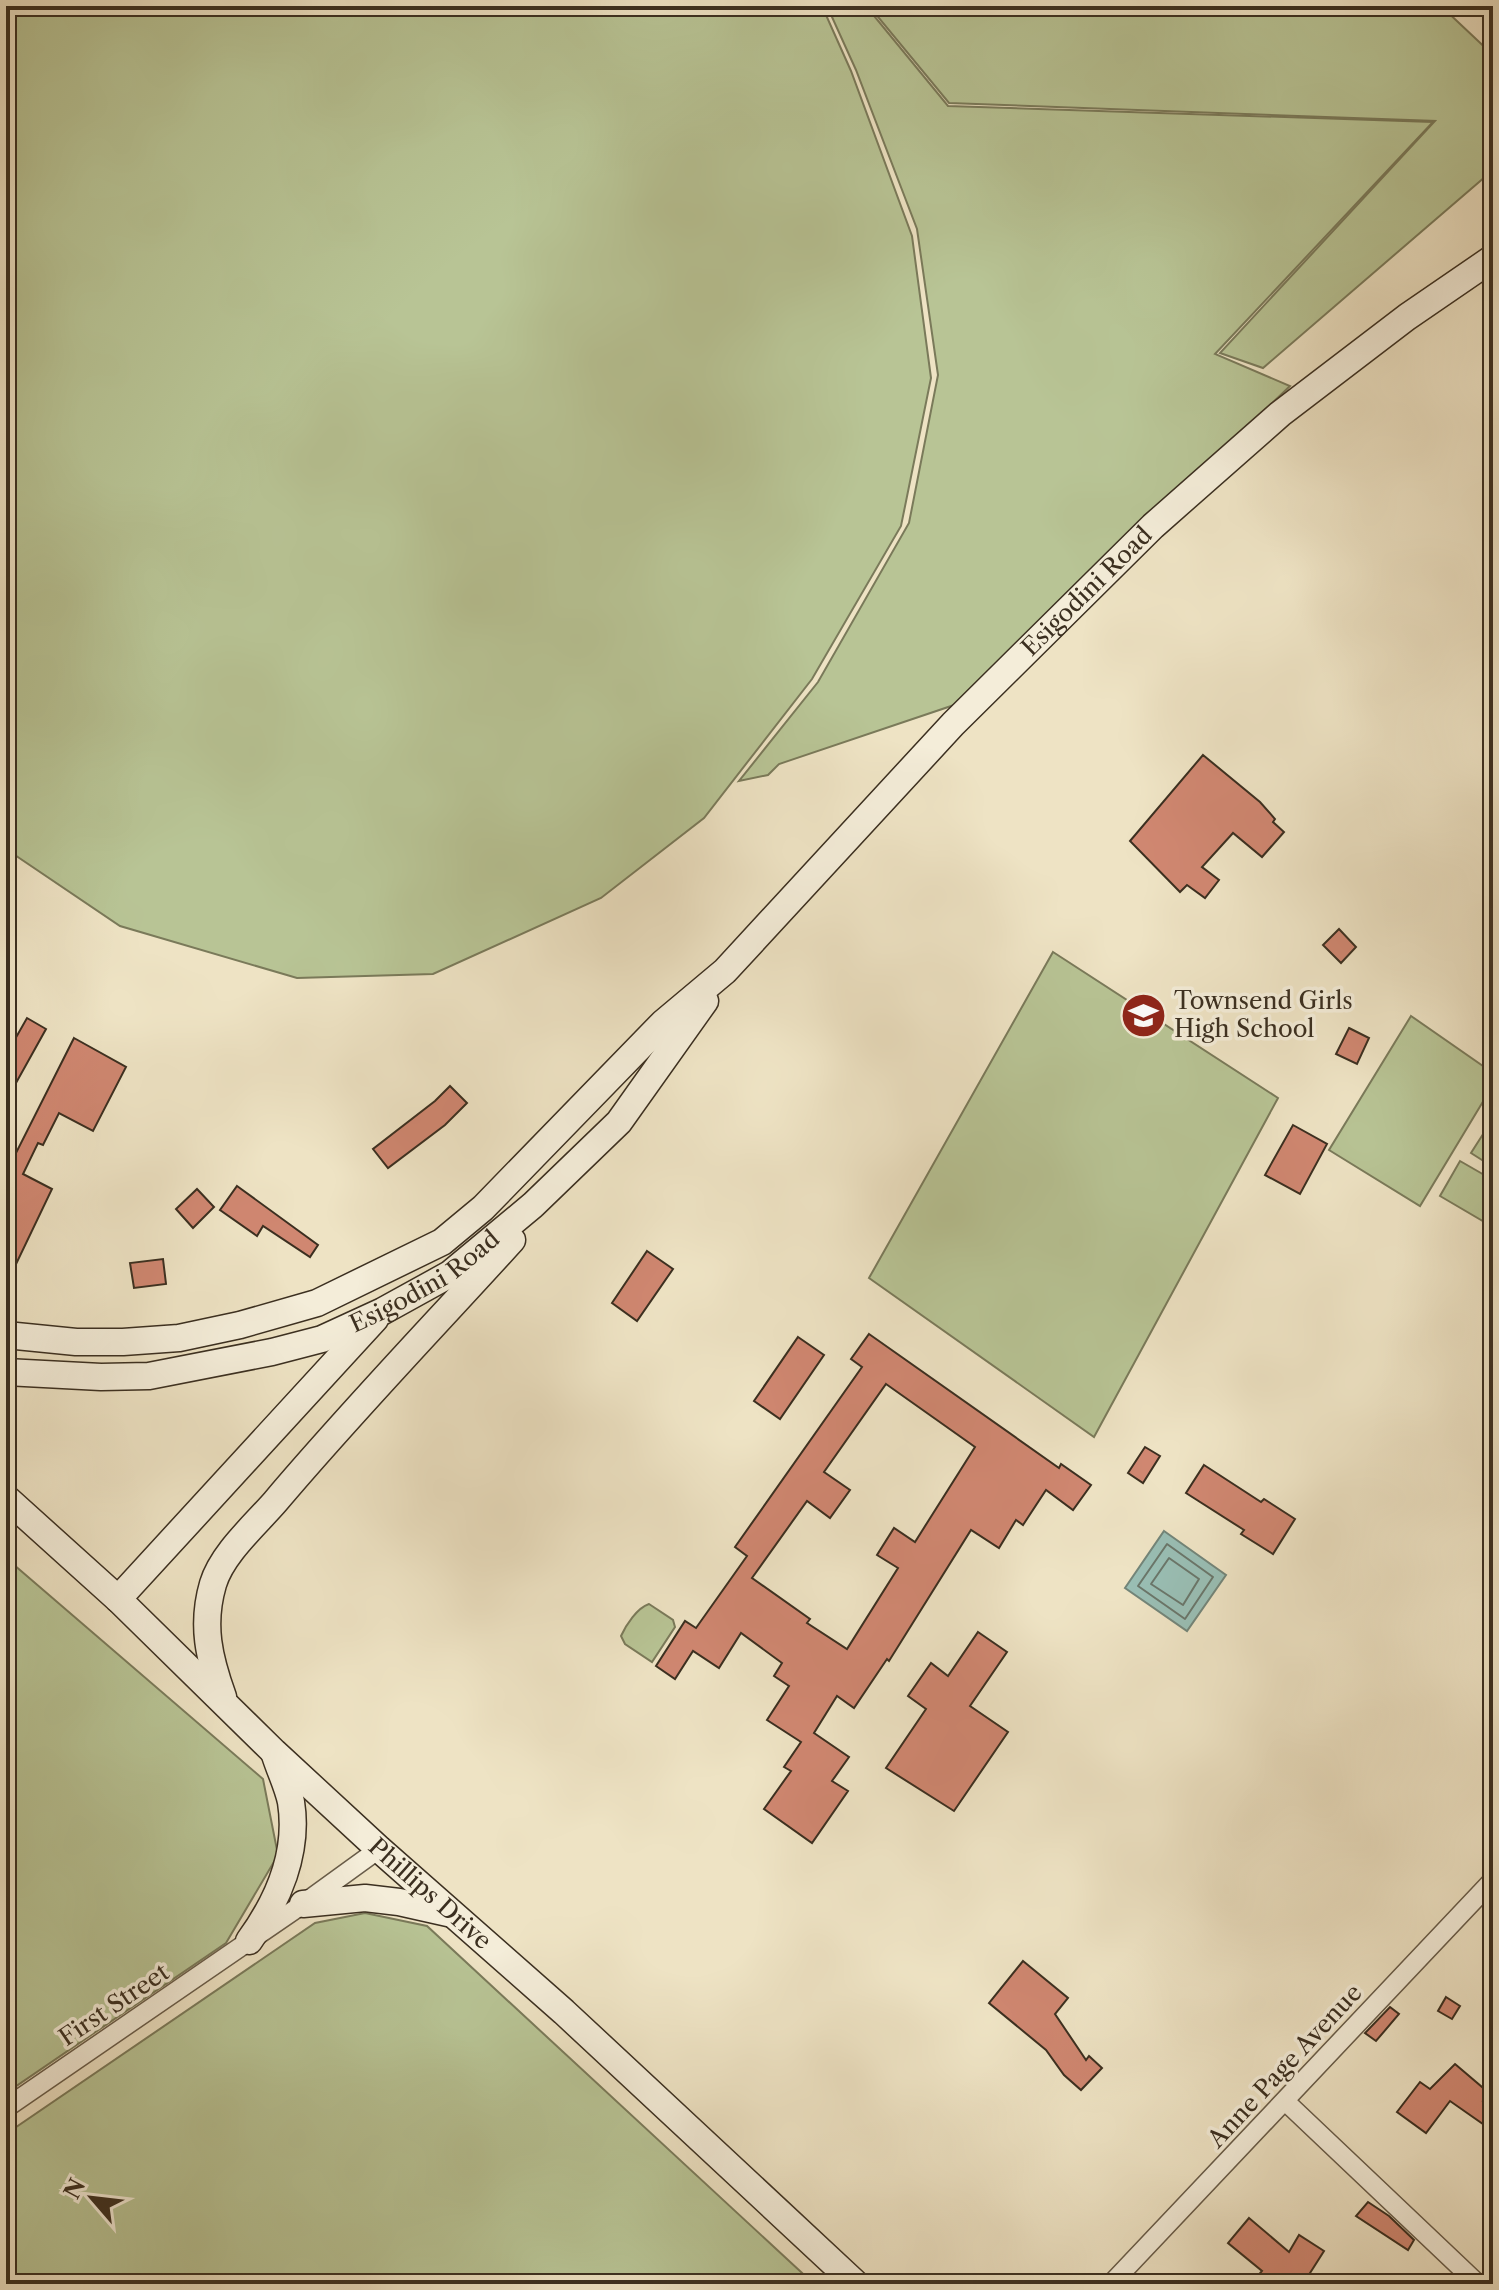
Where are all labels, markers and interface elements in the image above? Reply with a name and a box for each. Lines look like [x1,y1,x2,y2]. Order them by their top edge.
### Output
street label: Esigodini Road [1015,520,1158,662]
place label: Townsend Girls High School [1174,986,1353,1043]
school or university icon: Townsend Girls High School [1119,991,1167,1039]
street label: Esigodini Road [345,1224,505,1338]
street label: Phillips Drive [363,1832,497,1955]
street label: First Street [53,1957,175,2052]
street label: Anne Page Avenue [1201,1978,1368,2154]
north arrow [52,2158,132,2238]
text: N [58,2174,91,2204]

